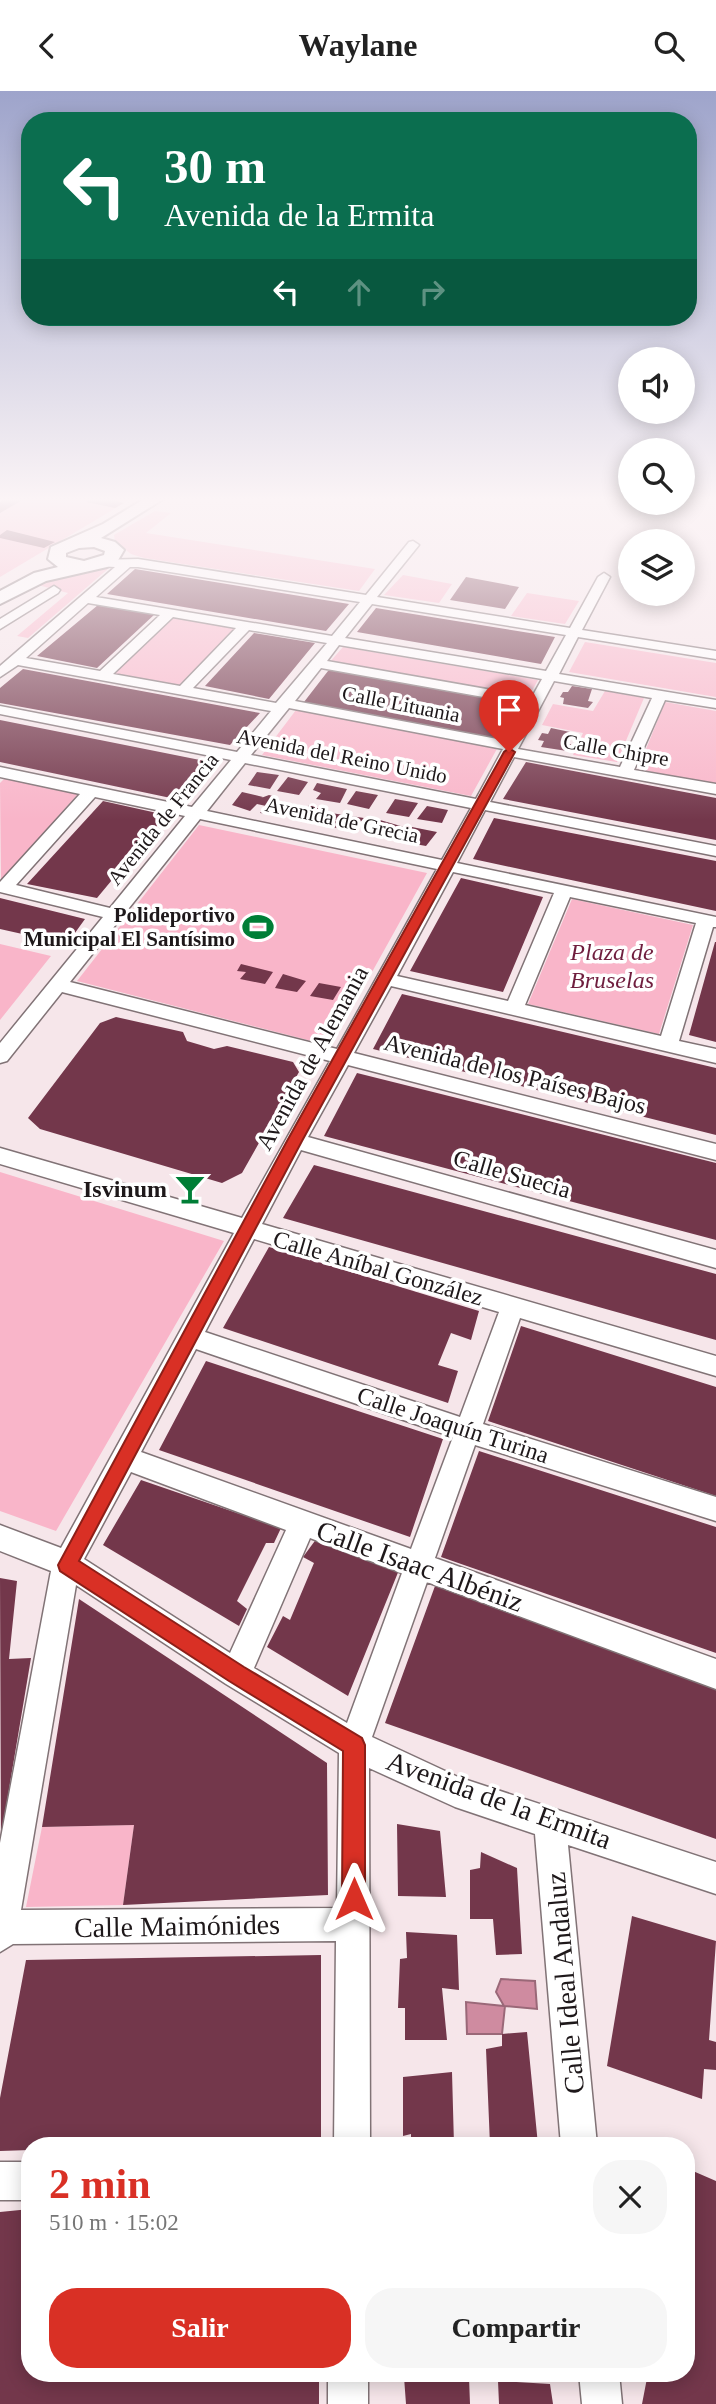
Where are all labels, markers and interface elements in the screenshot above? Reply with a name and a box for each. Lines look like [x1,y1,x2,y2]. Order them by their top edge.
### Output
icon: back [28,27,66,65]
text: Waylane [298,27,418,63]
icon: search [650,27,688,65]
text: 30 m [164,139,266,194]
icon: left [49,140,140,231]
text: Avenida de la Ermita [164,197,434,233]
icon: left [267,273,305,311]
icon: ahead [340,273,378,311]
icon: right [413,273,451,311]
map controls [618,347,695,606]
button: sound [618,347,695,424]
button: search [618,438,695,515]
button: layers [618,529,695,606]
pin [479,680,539,752]
street label: Calle Lituania [340,681,463,727]
icon: arrive [490,691,528,729]
street label: Avenida del Reino Unido [235,724,449,788]
street label: Calle Chipre [561,729,671,771]
street label: Avenida de Francia [102,748,224,890]
street label: Avenida de Grecia [263,792,421,848]
place label: Polideportivo Municipal El Santísimo [24,903,235,951]
sports icon: Polideportivo Municipal El Santísimo [241,910,275,944]
park label: Plaza de Bruselas [569,939,654,993]
street label: Avenida de Alemania [251,961,374,1154]
street label: Avenida de los Países Bajos [381,1029,649,1119]
street label: Calle Suecia [450,1145,574,1203]
bar icon: Isvinum [173,1172,207,1206]
place label: Isvinum [83,1176,167,1202]
street label: Calle Aníbal González [270,1226,486,1310]
street label: Calle Joaquín Turina [354,1382,552,1468]
street label: Calle Isaac Albéniz [312,1514,528,1618]
street label: Avenida de la Ermita [383,1745,616,1855]
position arrow [317,1862,391,1936]
street label: Calle Ideal Andaluz [540,1871,590,2095]
street label: Calle Maimónides [74,1909,280,1943]
button: close [593,2160,667,2234]
text: 2 min [49,2161,151,2207]
text: 510 m · 15:02 [49,2210,179,2235]
button: Salir [49,2288,351,2368]
button: Compartir [365,2288,667,2368]

